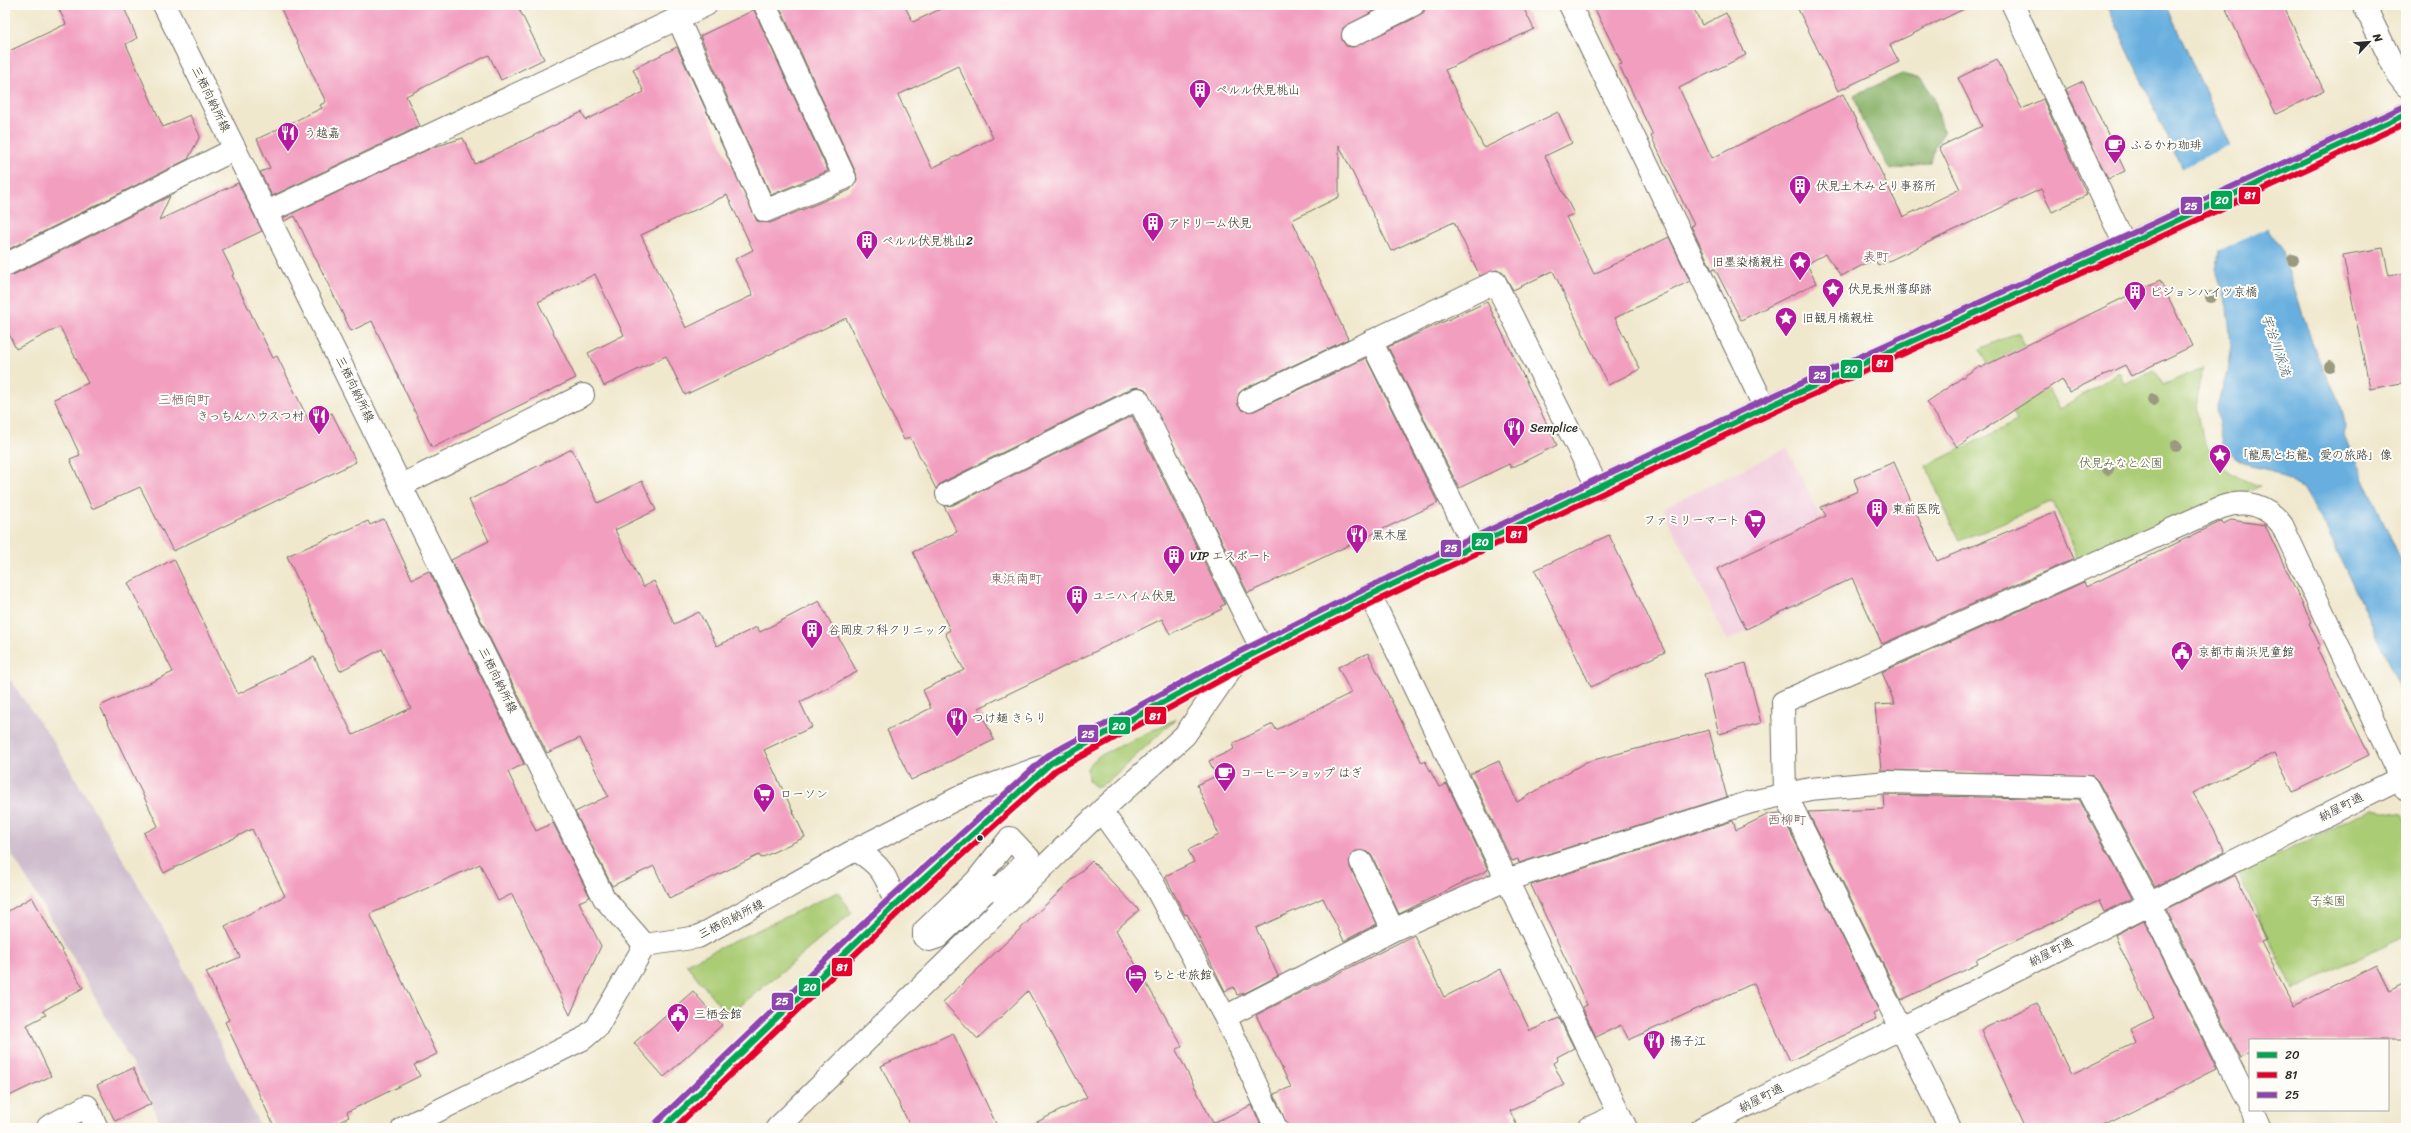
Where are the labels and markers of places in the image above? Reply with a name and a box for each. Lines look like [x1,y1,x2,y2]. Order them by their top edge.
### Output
building icon: ペルル伏見桃山 [1187,77,1213,110]
place label: ペルル伏見桃山 [1216,79,1300,101]
restaurant icon: う越嘉 [275,120,301,153]
place label: う越嘉 [304,122,340,144]
cafe icon: ふるかわ珈琲 [2102,132,2128,165]
place label: ふるかわ珈琲 [2130,134,2202,156]
building icon: 伏見土木みどり事務所 [1787,173,1813,206]
place label: 伏見土木みどり事務所 [1816,175,1936,197]
building icon: アドリーム伏見 [1140,210,1166,243]
place label: アドリーム伏見 [1168,212,1252,234]
building icon: ペルル伏見桃山2 [854,228,880,261]
place label: ペルル伏見桃山2 [882,230,973,252]
place icon: 旧墨染橋親柱 [1787,249,1813,282]
place label: 旧墨染橋親柱 [1712,251,1784,273]
place icon: 伏見長州藩邸跡 [1820,276,1846,309]
place label: 伏見長州藩邸跡 [1848,278,1932,300]
building icon: ピジョンハイツ京橋 [2122,279,2148,312]
place label: ピジョンハイツ京橋 [2150,281,2258,303]
place icon: 旧観月橋親柱 [1773,305,1799,338]
place label: 旧観月橋親柱 [1802,307,1874,329]
restaurant icon: きっちんハウスつ村 [306,403,332,436]
place label: きっちんハウスつ村 [197,405,304,427]
restaurant icon: Semplice [1501,415,1527,448]
place label: Semplice [1530,417,1578,439]
place icon: 「龍馬とお龍、愛の旅路」像 [2207,442,2233,475]
place label: 「龍馬とお龍、愛の旅路」像 [2236,444,2392,466]
building icon: 東前医院 [1864,496,1890,529]
place label: 東前医院 [1892,498,1940,520]
supermarket icon: ファミリーマート [1742,507,1768,540]
place label: ファミリーマート [1644,509,1740,531]
restaurant icon: 黒木屋 [1344,522,1370,555]
place label: 黒木屋 [1372,524,1408,546]
building icon: VIP エスポート [1161,543,1187,576]
place label: VIP エスポート [1190,545,1272,567]
building icon: ユニハイム伏見 [1064,583,1090,616]
place label: ユニハイム伏見 [1092,585,1176,607]
building icon: 谷岡皮フ科クリニック [799,617,825,650]
place label: 谷岡皮フ科クリニック [828,619,948,641]
public building icon: 京都市南浜児童館 [2169,639,2195,672]
place label: 京都市南浜児童館 [2198,641,2294,663]
restaurant icon: つけ麺 きらり [944,705,970,738]
place label: つけ麺 きらり [972,707,1047,729]
cafe icon: コーヒーショップ はぎ [1212,760,1238,793]
place label: コーヒーショップ はぎ [1240,762,1362,784]
supermarket icon: ローソン [751,781,777,814]
place label: ローソン [780,783,828,805]
unlabelled marker [975,833,985,843]
hotel icon: ちとせ旅館 [1123,962,1149,995]
place label: ちとせ旅館 [1152,964,1212,986]
public building icon: 三栖会館 [665,1001,691,1034]
place label: 三栖会館 [694,1003,742,1025]
restaurant icon: 揚子江 [1641,1028,1667,1061]
place label: 揚子江 [1670,1030,1706,1052]

